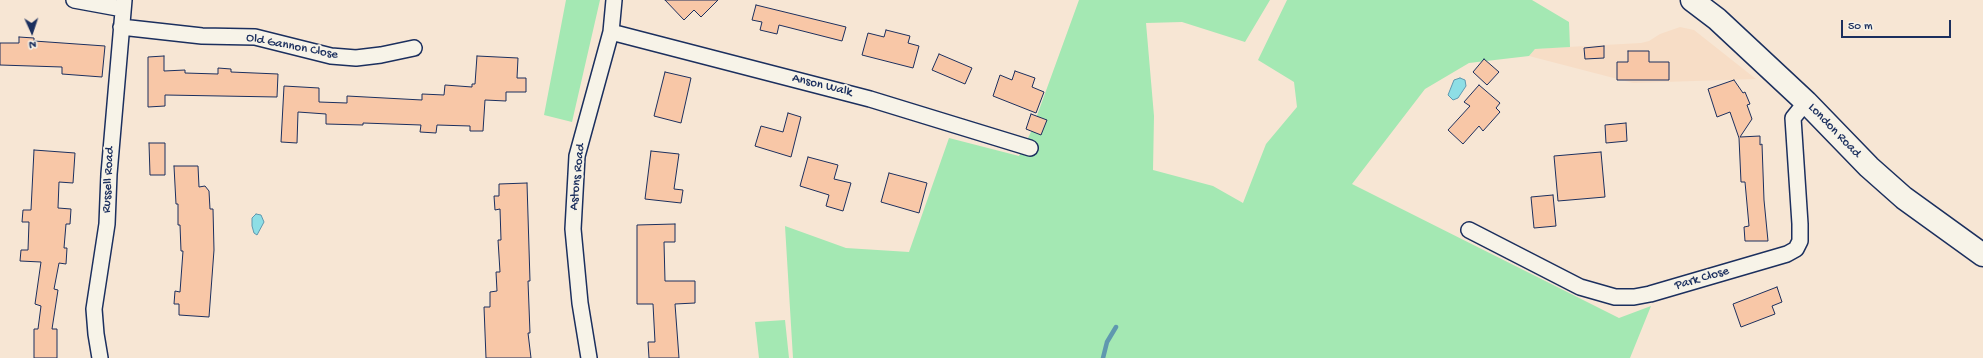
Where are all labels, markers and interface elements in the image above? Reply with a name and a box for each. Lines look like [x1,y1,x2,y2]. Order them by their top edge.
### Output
north arrow [12,12,52,52]
scale bar [1843,12,1953,38]
text: 50 m [1848,20,1873,34]
street label: Old Gannon Close [245,30,339,64]
text: N [29,38,37,50]
street label: Anson Walk [790,71,854,101]
street label: London Road [1804,101,1864,161]
street label: Astons Road [567,143,589,211]
street label: Russell Road [99,146,119,214]
street label: Park Close [1673,264,1731,294]

